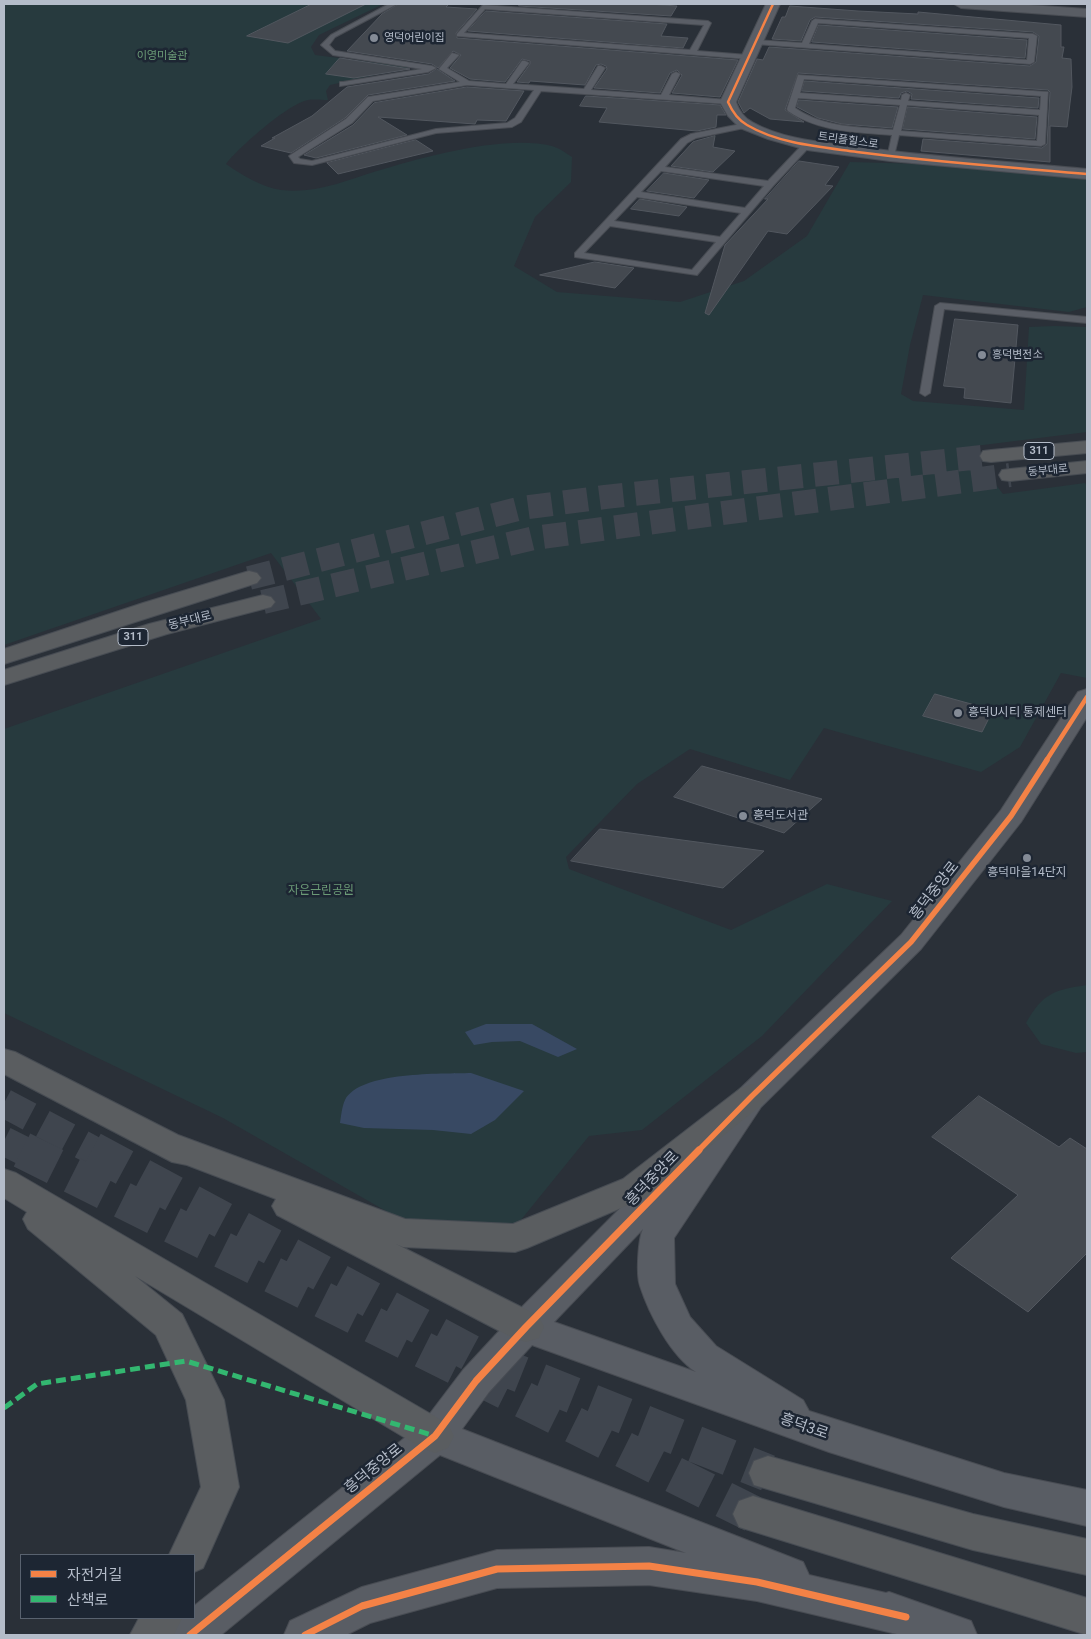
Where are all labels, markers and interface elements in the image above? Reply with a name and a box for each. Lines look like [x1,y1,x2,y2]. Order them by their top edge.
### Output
place label: 영덕어린이집 [384,31,445,45]
marker: 영덕어린이집 [368,32,380,44]
park label: 이영미술관 [137,49,187,63]
street label: 트리플힐스로 [817,130,879,152]
place label: 흥덕변전소 [992,348,1043,362]
marker: 흥덕변전소 [976,349,988,361]
road number: 311 [1024,442,1054,460]
street label: 동부대로 [1027,462,1069,480]
street label: 동부대로 [167,609,213,633]
road number: 311 [118,628,148,646]
place label: 흥덕U시티 통제센터 [968,706,1067,720]
marker: 흥덕U시티 통제센터 [952,707,964,719]
place label: 흥덕도서관 [753,809,808,823]
marker: 흥덕도서관 [737,810,749,822]
marker: 흥덕마을14단지 [1021,852,1033,864]
street label: 흥덕중앙로 [907,858,963,924]
place label: 흥덕마을14단지 [987,866,1067,880]
park label: 자은근린공원 [288,884,354,898]
street label: 흥덕중앙로 [623,1148,683,1210]
street label: 흥덕3로 [778,1410,830,1444]
street label: 흥덕중앙로 [342,1440,406,1498]
legend [20,1554,195,1619]
text: 자전거길 [67,1566,122,1584]
text: 산책로 [67,1591,108,1609]

